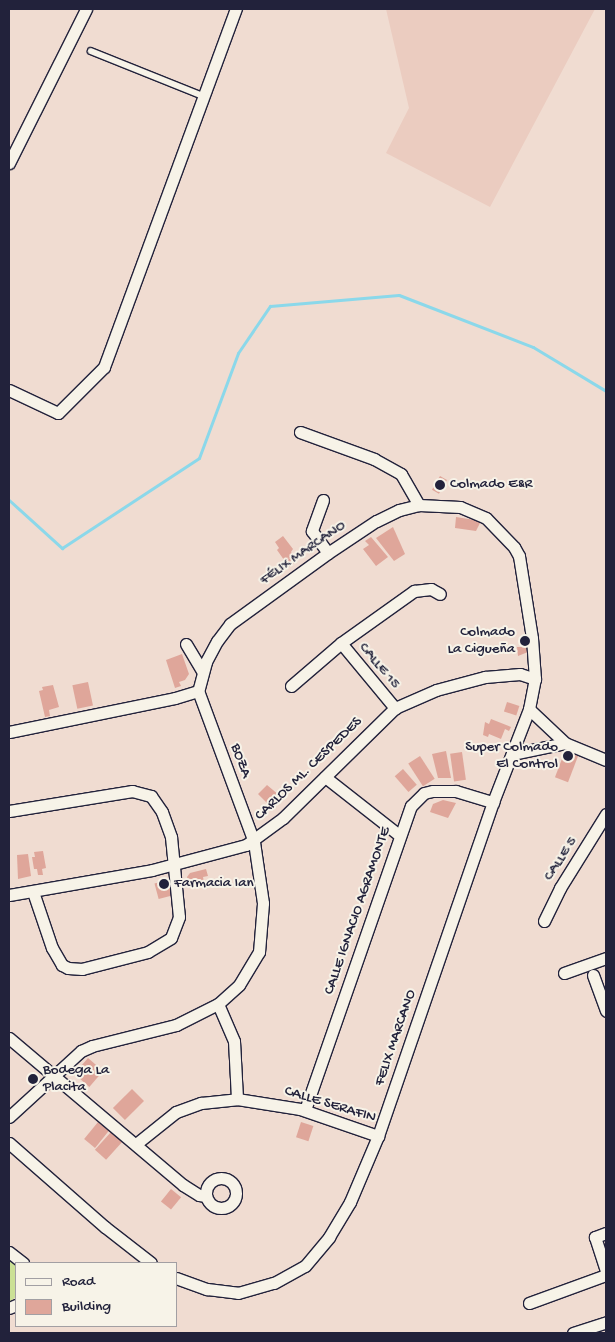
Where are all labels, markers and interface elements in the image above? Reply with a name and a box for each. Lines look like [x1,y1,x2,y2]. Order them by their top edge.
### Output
place label: Colmado E&R [450,476,532,494]
marker: Colmado E&R [434,479,446,491]
street label: FÉLIX MARCANO [257,517,349,589]
place label: Colmado La Cigueña [447,623,515,658]
marker: Colmado La Cigueña [519,635,531,647]
street label: CALLE 15 [354,639,404,693]
street label: CARLOS ML. CESPEDES [252,713,366,825]
place label: Super Colmado El Control [465,738,558,773]
street label: BOZA [226,741,254,781]
marker: Super Colmado El Control [562,750,574,762]
street label: CALLE IGNACIO AGRAMONTE [321,825,395,997]
street label: CALLE 5 [540,834,582,884]
place label: Farmacia Ian [174,875,254,893]
marker: Farmacia Ian [158,878,170,890]
street label: FELIX MARCANO [371,988,421,1088]
place label: Bodega La Placita [43,1061,109,1096]
marker: Bodega La Placita [27,1073,39,1085]
street label: CALLE SERAFIN [282,1083,378,1127]
legend [15,1262,178,1327]
text: Road [62,1273,95,1291]
text: Building [62,1298,111,1316]

